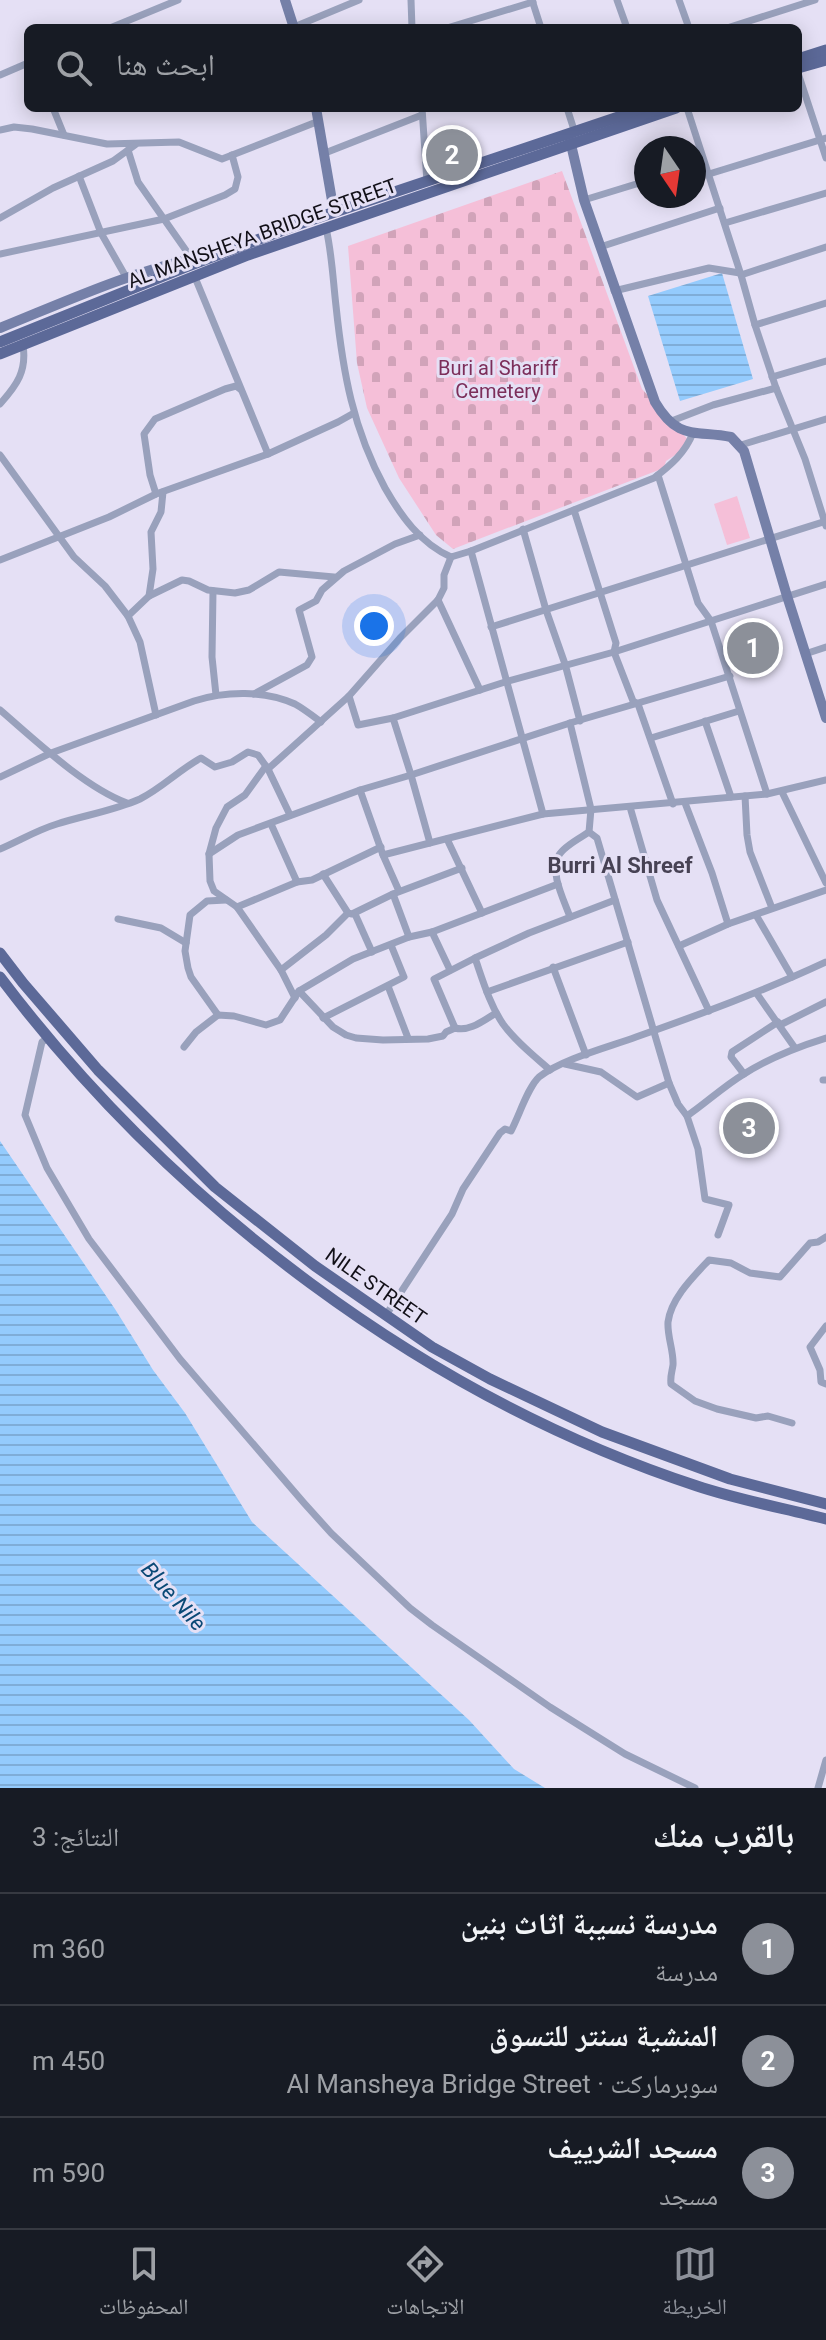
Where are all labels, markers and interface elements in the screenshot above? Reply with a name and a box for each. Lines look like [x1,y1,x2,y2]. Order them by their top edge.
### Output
search box [24,24,802,112]
icon: search [52,46,96,90]
text: ابحث هنا [116,47,215,82]
pin: 2 [426,125,478,185]
north arrow [634,136,706,208]
street label: AL MANSHEYA BRIDGE STREET [124,173,400,293]
park label: Buri al Shariff Cemetery [438,356,558,403]
your location [354,606,394,646]
pin: 1 [727,618,779,678]
district label: Burri Al Shreef [547,853,693,878]
pin: 3 [723,1098,775,1158]
street label: NILE STREET [321,1242,431,1330]
water label: Blue Nile [136,1557,211,1636]
text: بالقرب منك [653,1815,794,1855]
text: النتائج: 3 [32,1822,119,1852]
text: مدرسة نسيبة اثاث بنين [460,1906,718,1941]
text: 360 m [32,1934,105,1964]
text: 1 [761,1934,775,1964]
text: مدرسة [655,1957,718,1987]
text: المنشية سنتر للتسوق [489,2018,718,2053]
text: 450 m [32,2046,105,2076]
text: 2 [761,2046,775,2076]
text: سوبرماركت · Al Mansheya Bridge Street [286,2069,718,2099]
text: مسجد الشرييف [547,2130,718,2165]
text: 590 m [32,2158,105,2188]
text: 3 [761,2158,775,2188]
text: مسجد [659,2181,718,2211]
tab: المحفوظات [99,2242,188,2328]
tab: الاتجاهات [386,2242,464,2328]
tab: الخريطة [662,2242,727,2328]

